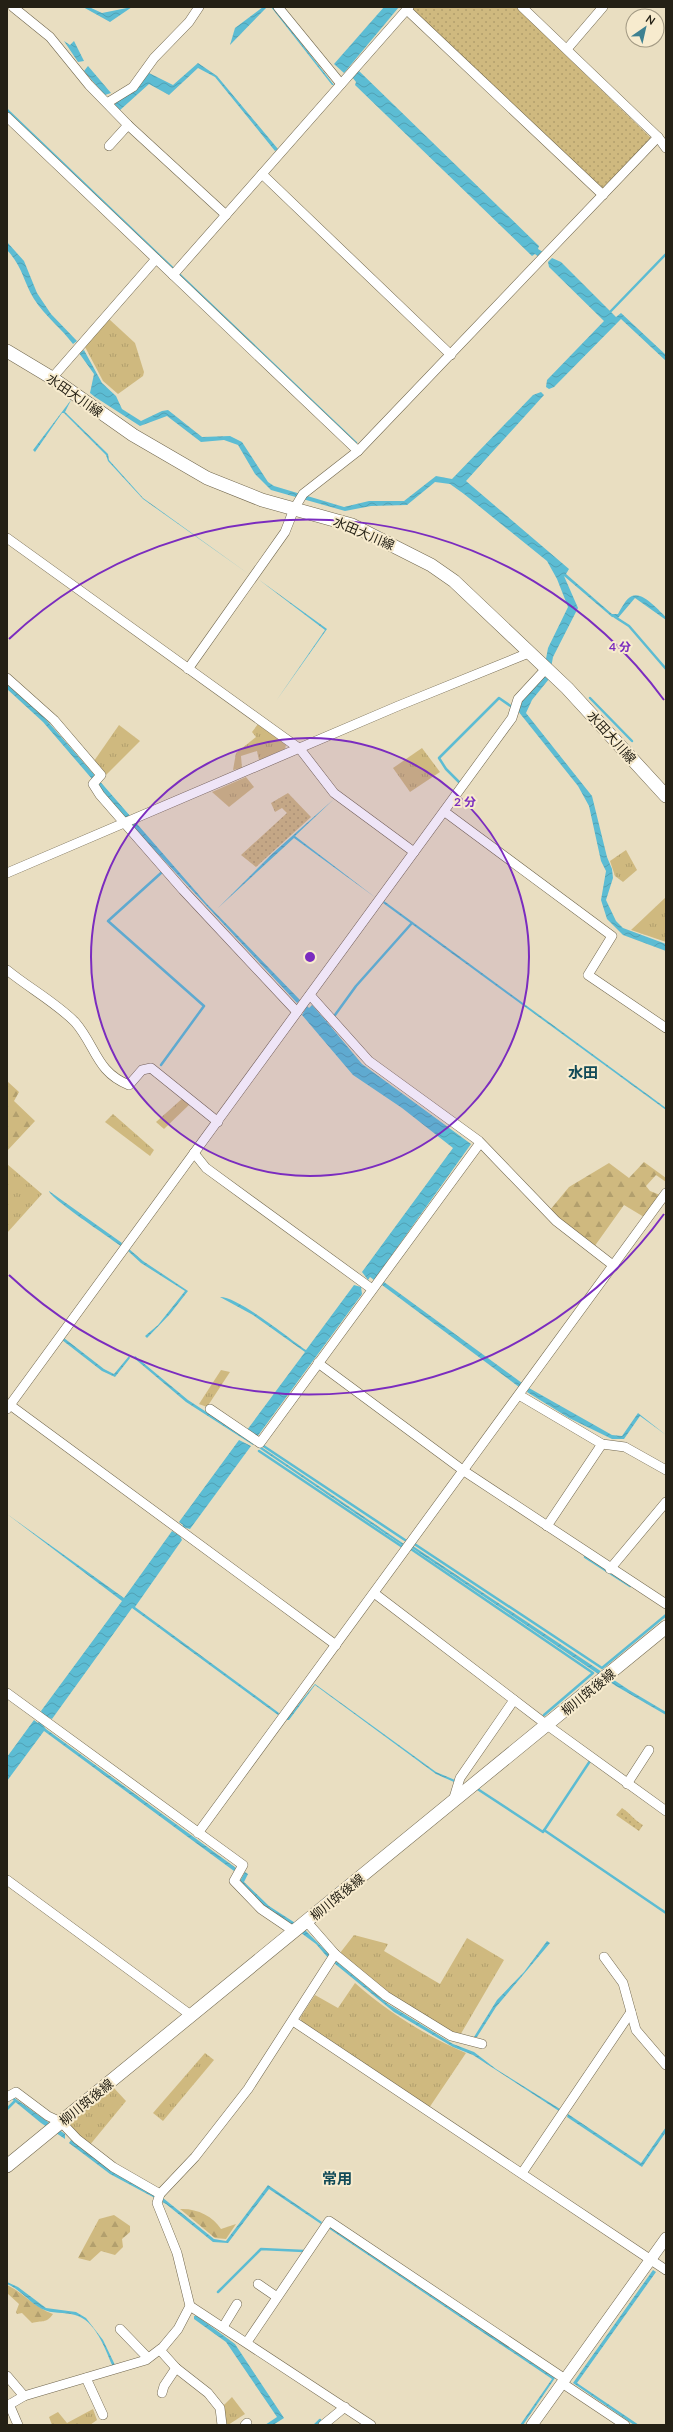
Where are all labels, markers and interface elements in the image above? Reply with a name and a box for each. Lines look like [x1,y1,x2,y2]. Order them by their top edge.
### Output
north arrow [625,8,665,48]
text: N [644,12,658,27]
street label: 水田大川線 [44,370,106,420]
street label: 水田大川線 [331,513,397,553]
text: 4 分 [609,639,631,654]
street label: 水田大川線 [584,707,640,767]
text: 2 分 [454,794,476,809]
centre of rings [303,950,317,964]
district label: 水田 [568,1063,598,1081]
street label: 柳川筑後線 [558,1665,618,1719]
street label: 柳川筑後線 [307,1870,367,1924]
street label: 柳川筑後線 [56,2075,116,2129]
district label: 常用 [322,2169,352,2187]

